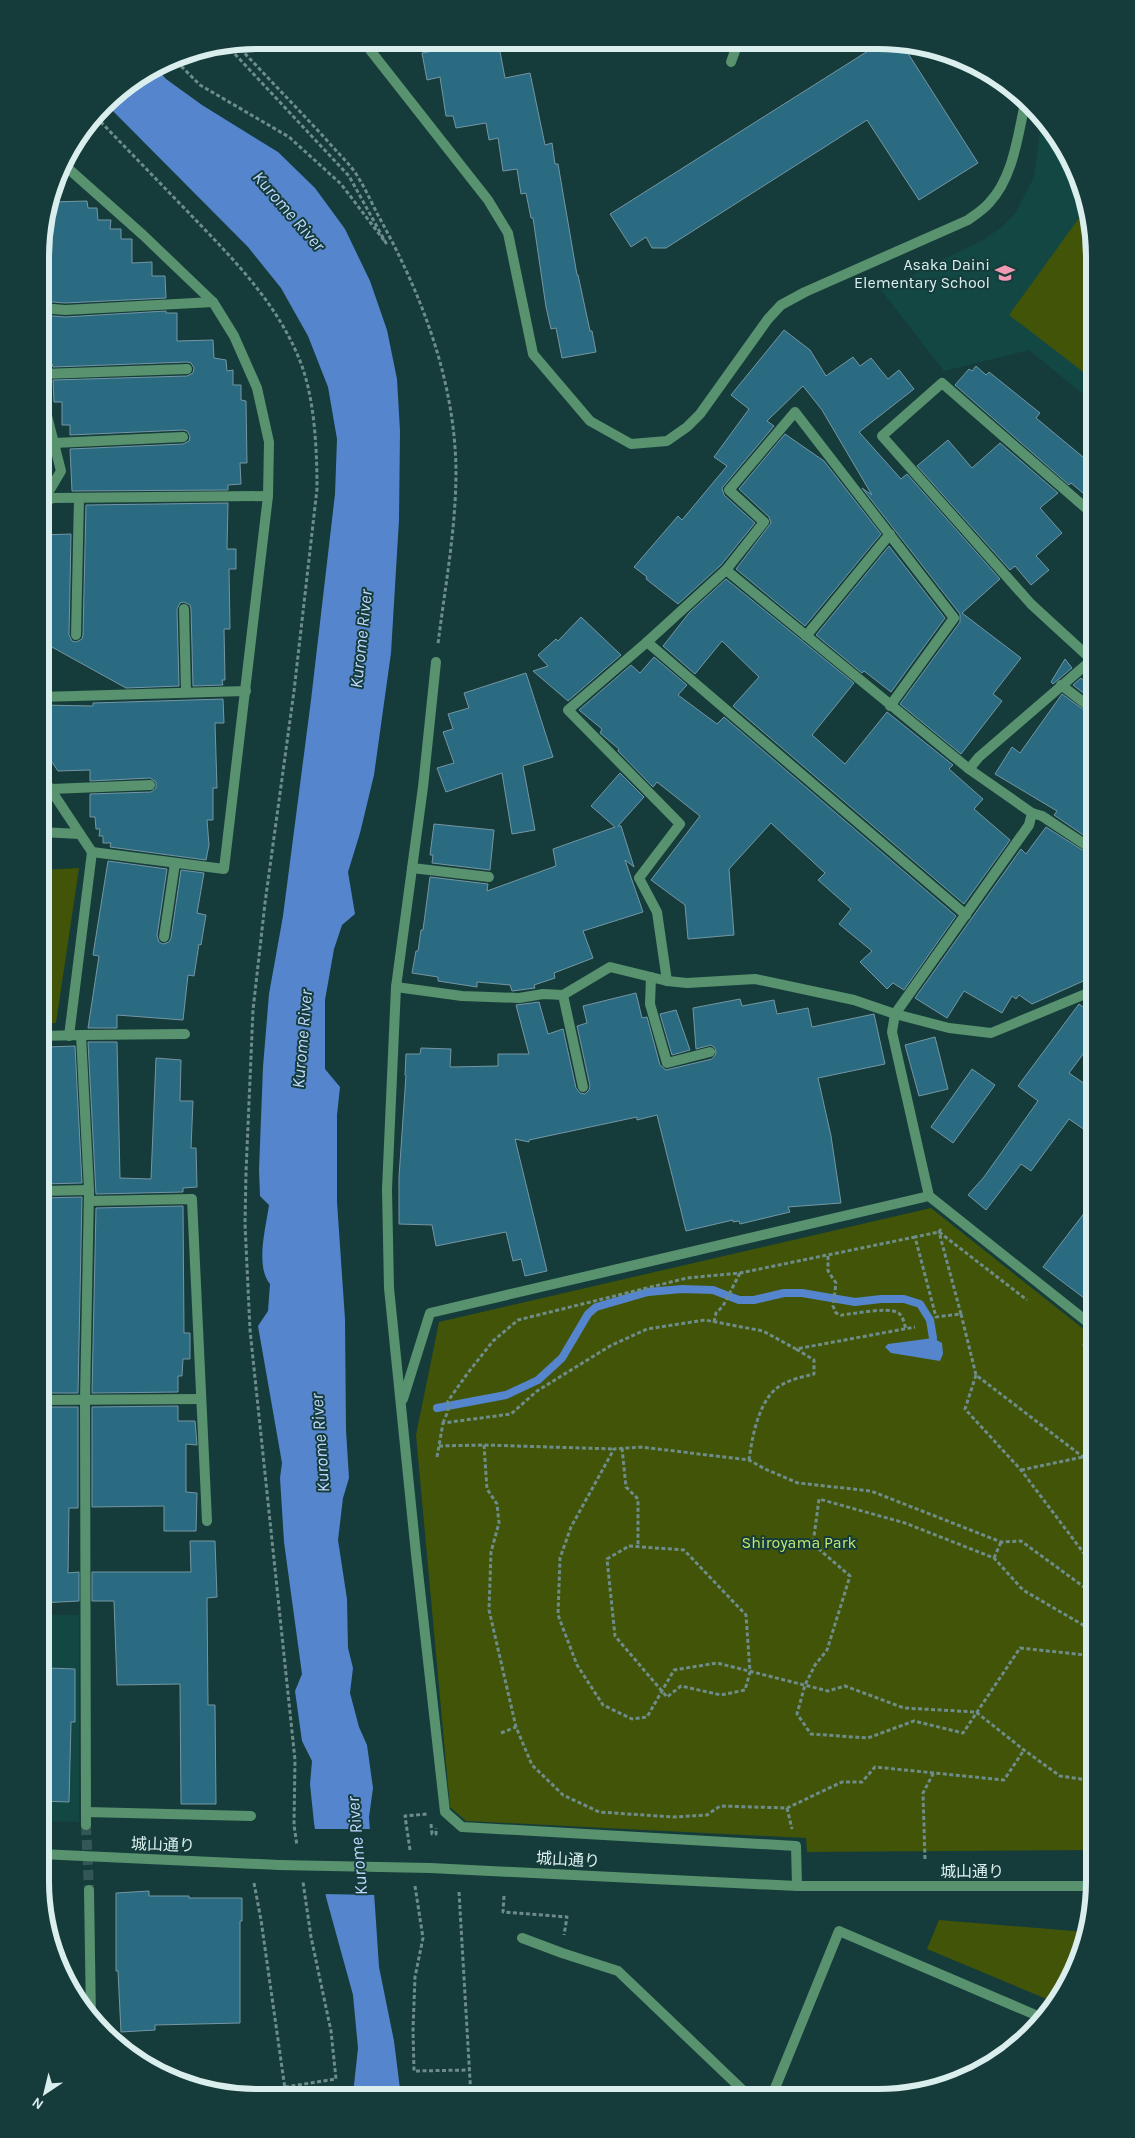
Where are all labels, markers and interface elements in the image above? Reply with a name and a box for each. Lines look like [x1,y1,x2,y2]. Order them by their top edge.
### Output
water label: Kurome River [248,166,330,256]
place label: Asaka Daini Elementary School [854,255,990,292]
school or university icon: Asaka Daini Elementary School [994,262,1016,284]
water label: Kurome River [345,588,377,690]
water label: Kurome River [287,988,317,1089]
water label: Kurome River [306,1392,334,1493]
park label: Shiroyama Park [742,1533,856,1552]
water label: Kurome River [342,1795,372,1896]
street label: 城山通り [131,1834,195,1855]
street label: 城山通り [536,1848,600,1871]
street label: 城山通り [940,1862,1004,1881]
north arrow [20,2068,70,2118]
text: N [29,2093,47,2113]

